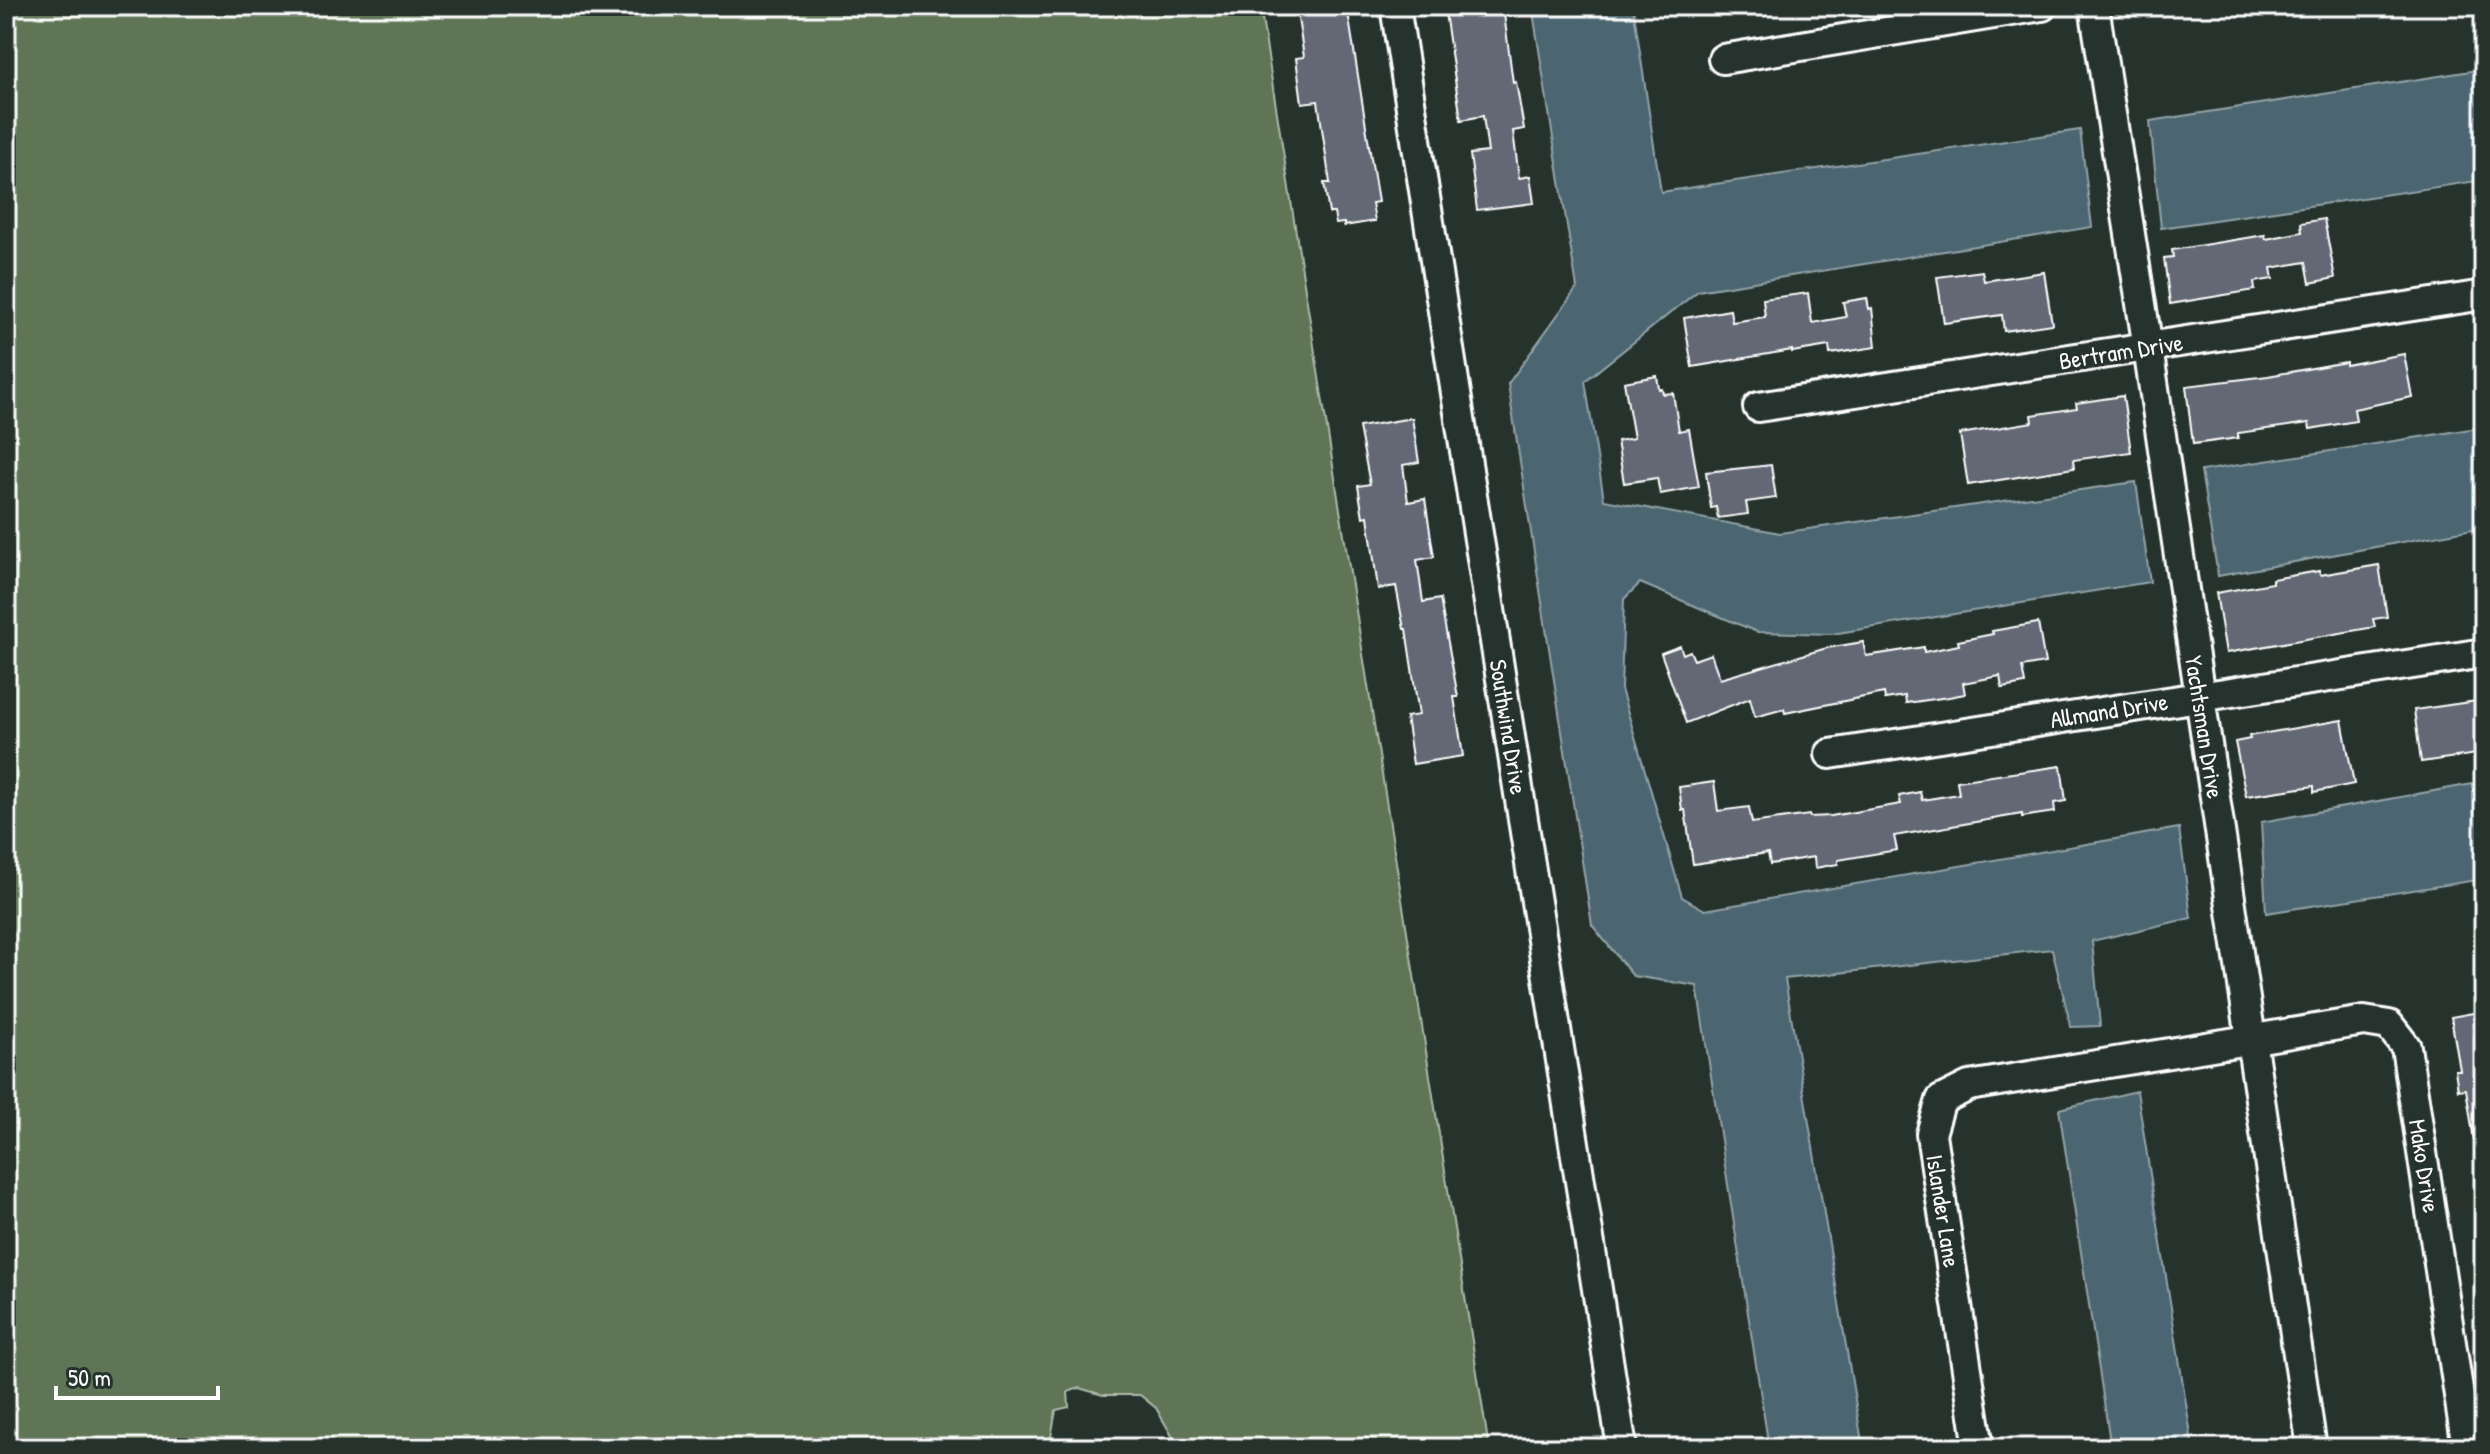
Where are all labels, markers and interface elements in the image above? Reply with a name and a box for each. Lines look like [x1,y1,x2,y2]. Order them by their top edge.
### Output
street label: Bertram Drive [2057,325,2185,377]
street label: Yachtsman Drive [2178,653,2232,801]
street label: Southwind Drive [1483,657,1535,797]
street label: Allmand Drive [2048,685,2170,735]
street label: Mako Drive [2402,1117,2448,1215]
street label: Islander Lane [1919,1152,1969,1270]
scale bar [56,1350,218,1400]
text: 50 m [68,1361,111,1393]

